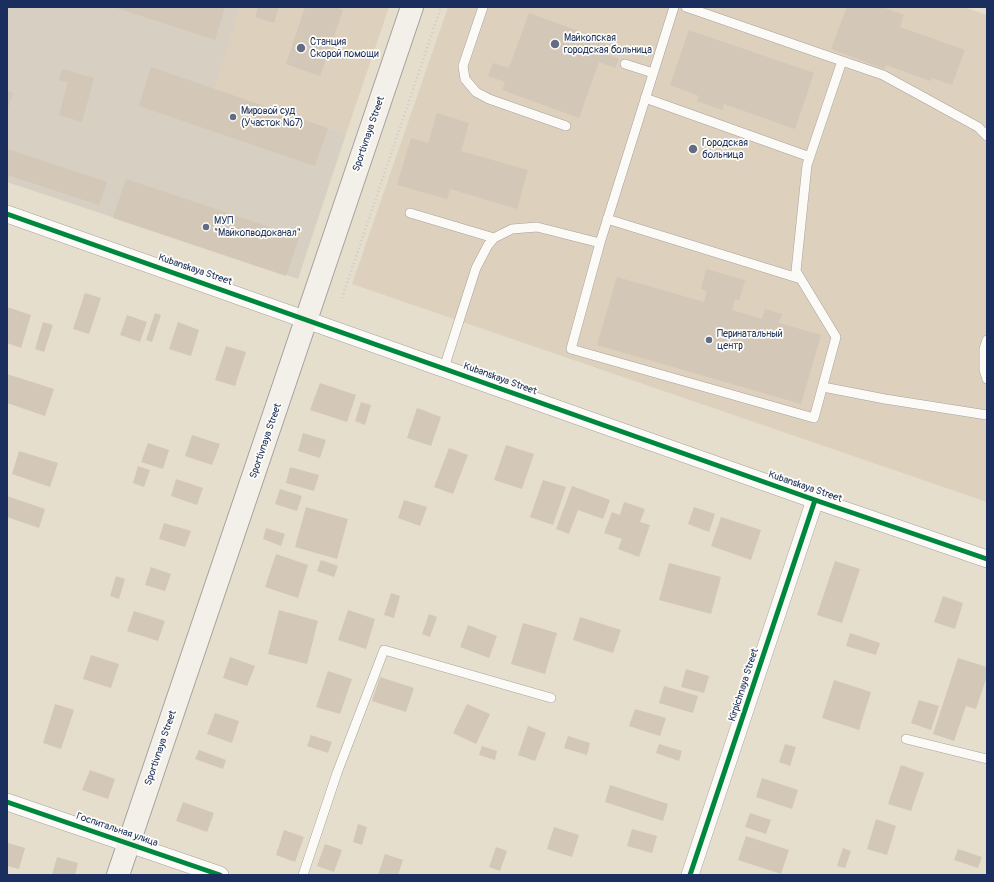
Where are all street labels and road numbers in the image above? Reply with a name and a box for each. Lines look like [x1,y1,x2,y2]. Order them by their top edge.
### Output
street label: Sportivnaya Street [351,95,387,173]
street label: Kubanskaya Street [157,252,233,288]
street label: Kubanskaya Street [462,360,538,398]
street label: Sportivnaya Street [248,402,284,480]
street label: Kubanskaya Street [767,469,843,505]
street label: Kirpichnaya Street [727,647,761,723]
street label: Sportivnaya Street [143,709,179,787]
street label: Госпитальная улица [75,810,159,850]

